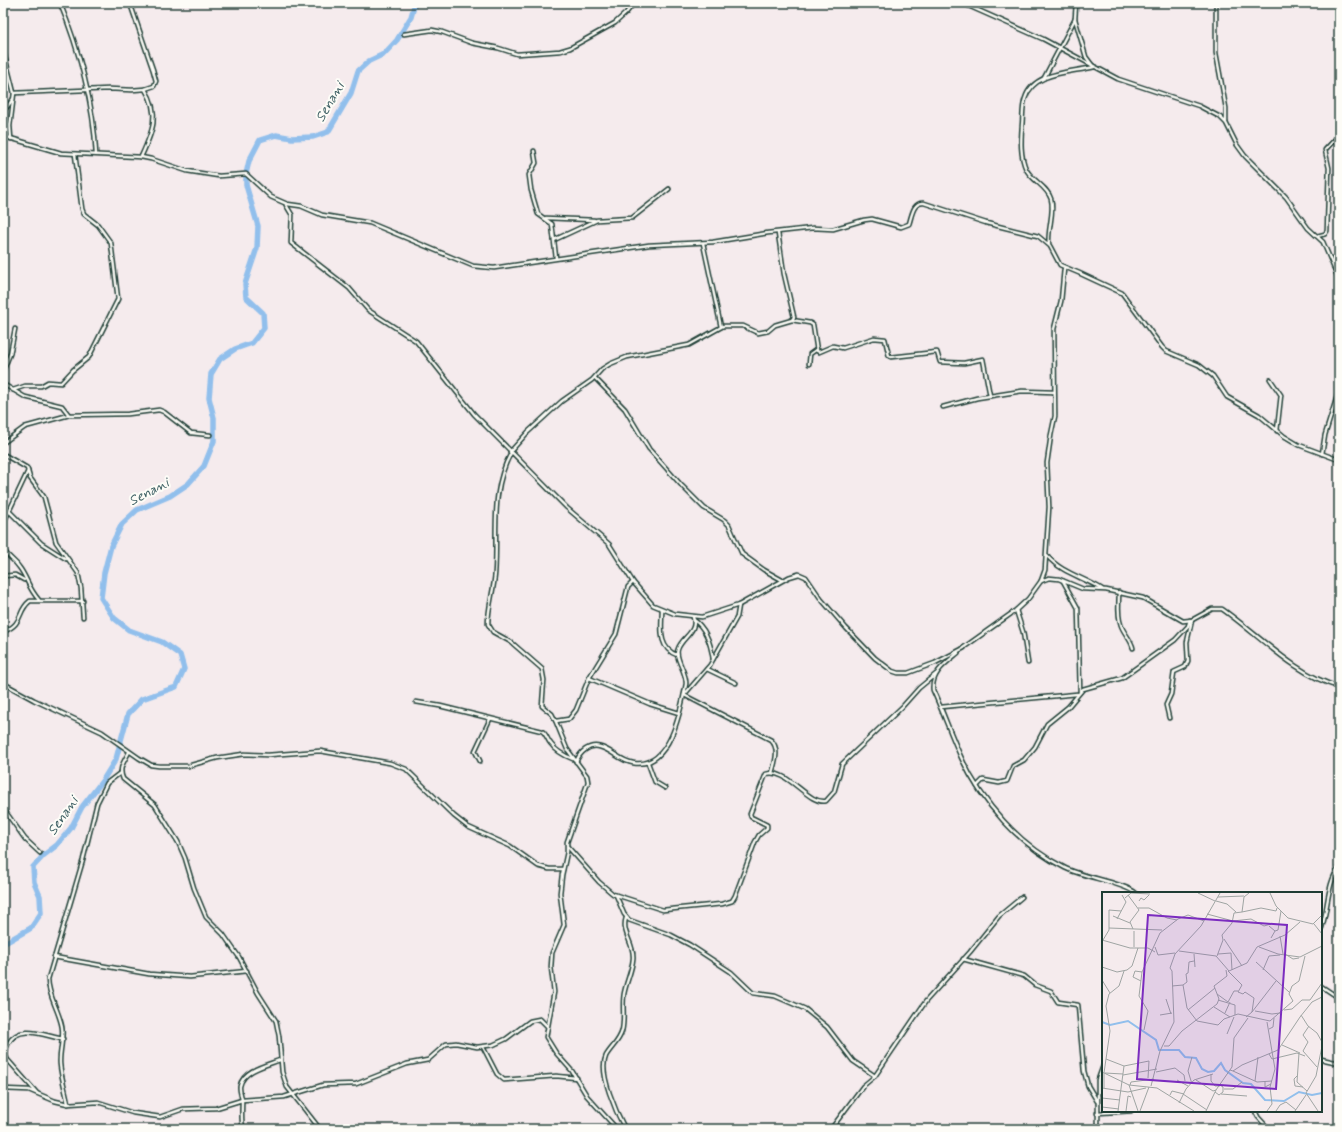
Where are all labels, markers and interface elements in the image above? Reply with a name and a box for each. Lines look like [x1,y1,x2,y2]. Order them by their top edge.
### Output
water label: Senani [311,77,349,125]
water label: Senani [126,473,174,510]
water label: Senani [43,792,84,839]
inset map [1102,892,1322,1112]

